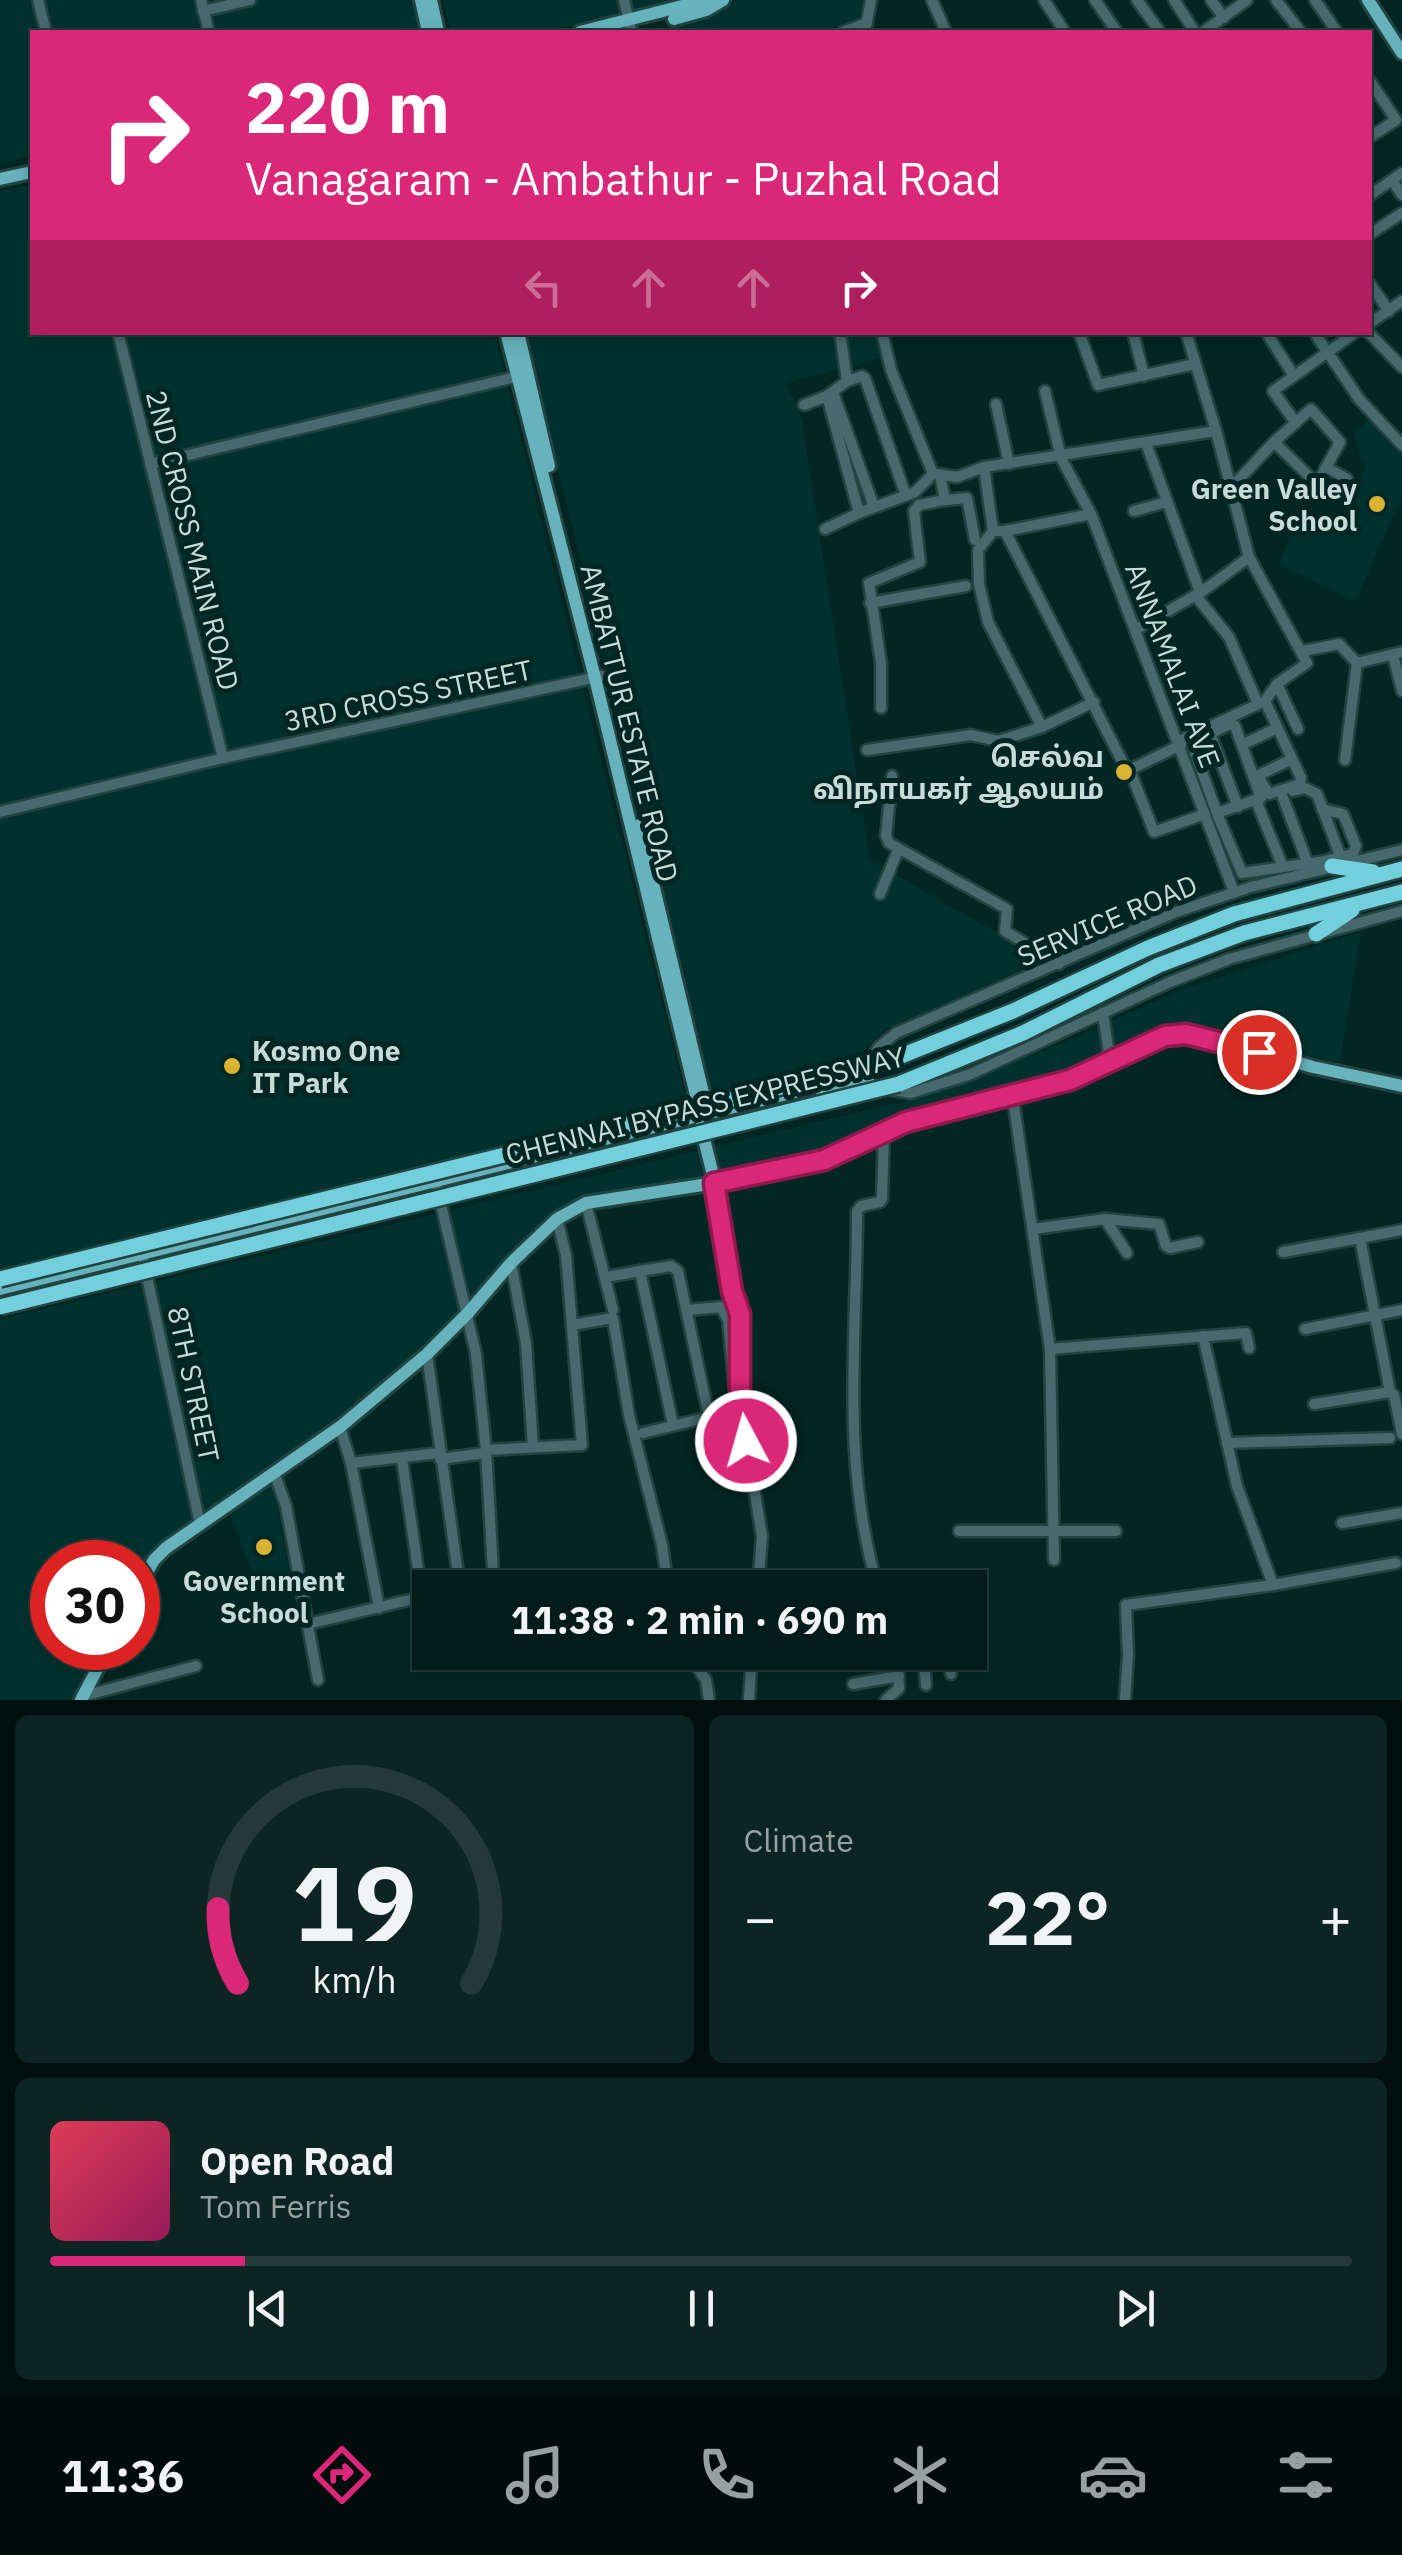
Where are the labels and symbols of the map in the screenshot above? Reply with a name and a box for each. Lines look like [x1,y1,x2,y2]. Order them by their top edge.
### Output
street label: 2ND CROSS MAIN ROAD [138,386,248,694]
place label: Green Valley School [1191,470,1357,539]
marker: Green Valley School [1366,493,1388,515]
street label: ANNAMALAI AVE [1117,557,1229,773]
street label: AMBATTUR ESTATE ROAD [573,560,687,886]
street label: 3RD CROSS STREET [281,651,535,739]
place label: செல்வ விநாயகர் ஆலயம் [813,738,1104,808]
marker: செல்வ விநாயகர் ஆலயம் [1113,761,1135,783]
street label: SERVICE ROAD [1011,865,1203,975]
pin [1217,1010,1302,1095]
place label: Kosmo One IT Park [252,1032,401,1101]
street label: CHENNAI BYPASS EXPRESSWAY [501,1037,909,1173]
marker: Kosmo One IT Park [221,1055,243,1077]
street label: 8TH STREET [160,1303,228,1465]
position arrow [694,1389,798,1493]
marker: Government School [253,1536,275,1558]
speed limit sign: 30 [30,1540,160,1670]
place label: Government School [183,1562,345,1631]

